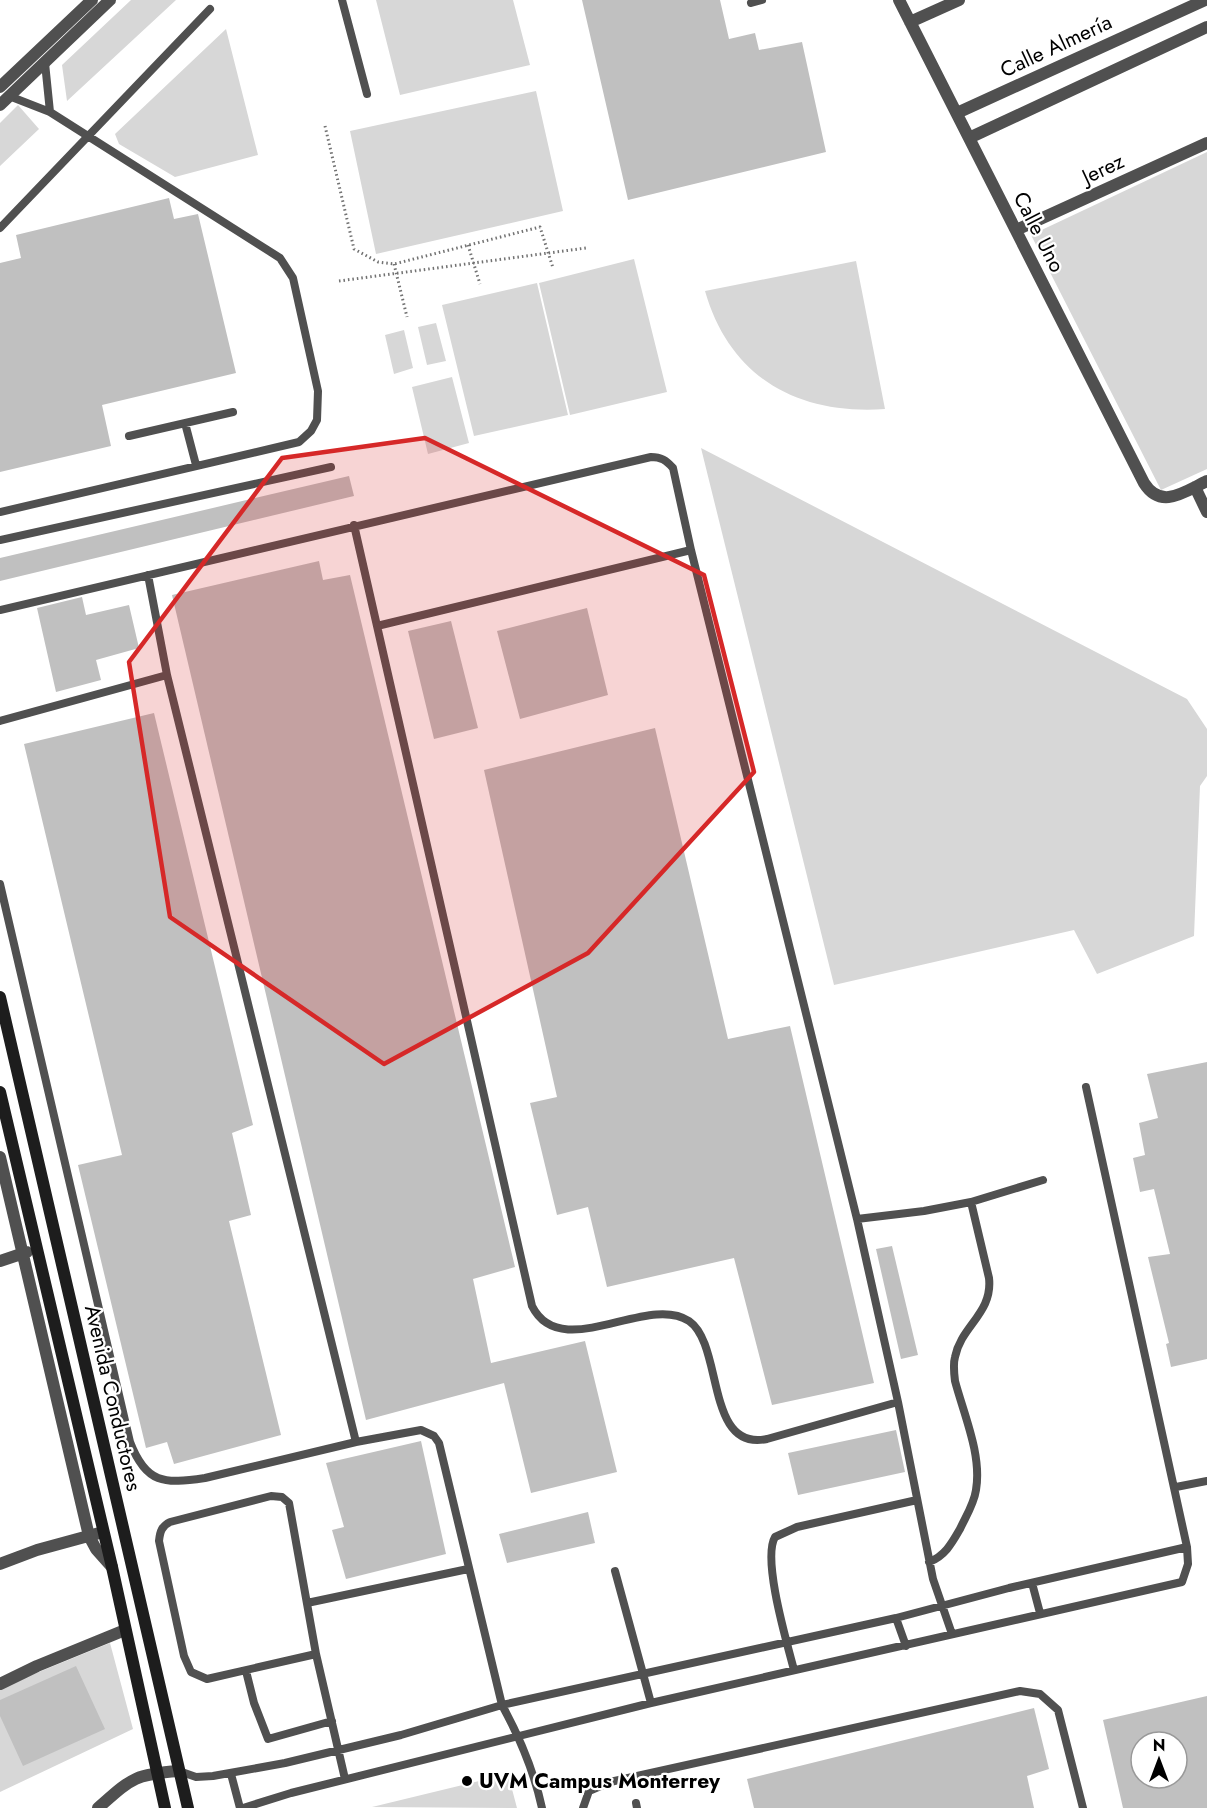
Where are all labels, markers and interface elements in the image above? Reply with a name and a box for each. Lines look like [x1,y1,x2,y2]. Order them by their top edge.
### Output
street label: Calle Almería [995,7,1117,85]
street label: Jerez [1074,146,1129,193]
street label: Calle Uno [1006,186,1072,278]
street label: Avenida Conductores [77,1302,149,1494]
north arrow [1129,1730,1189,1790]
text: N [1153,1734,1165,1757]
place label: UVM Campus Monterrey [479,1766,721,1796]
marker: UVM Campus Monterrey [460,1774,474,1788]

